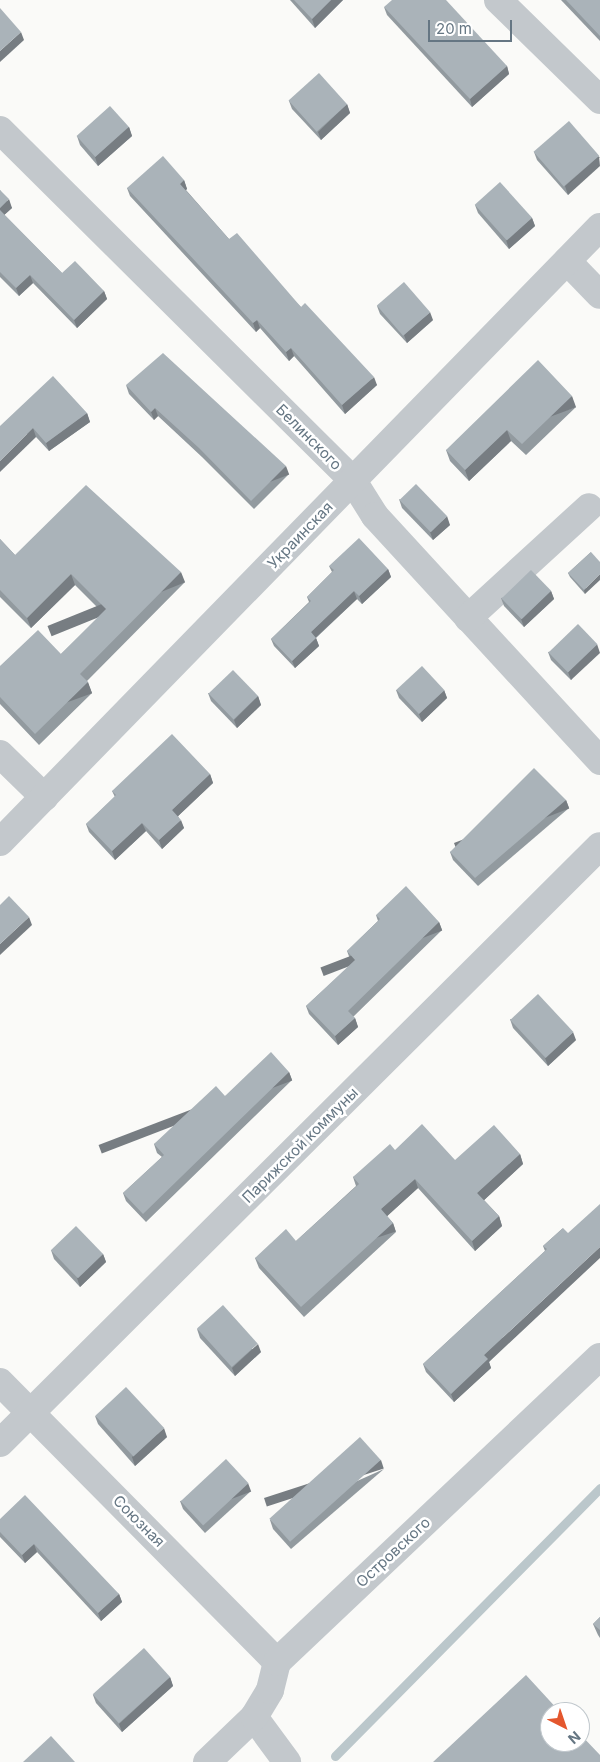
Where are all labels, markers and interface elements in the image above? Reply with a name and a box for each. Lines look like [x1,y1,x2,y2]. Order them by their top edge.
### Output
scale bar [430,10,514,42]
text: 20 m [436,19,472,38]
street label: Белинского [272,400,346,474]
street label: Украинская [264,498,336,572]
street label: Парижской коммуны [238,1083,362,1207]
street label: Союзная [109,1491,169,1551]
street label: Островского [352,1513,434,1591]
north arrow [540,1702,590,1752]
text: N [565,1728,584,1748]

